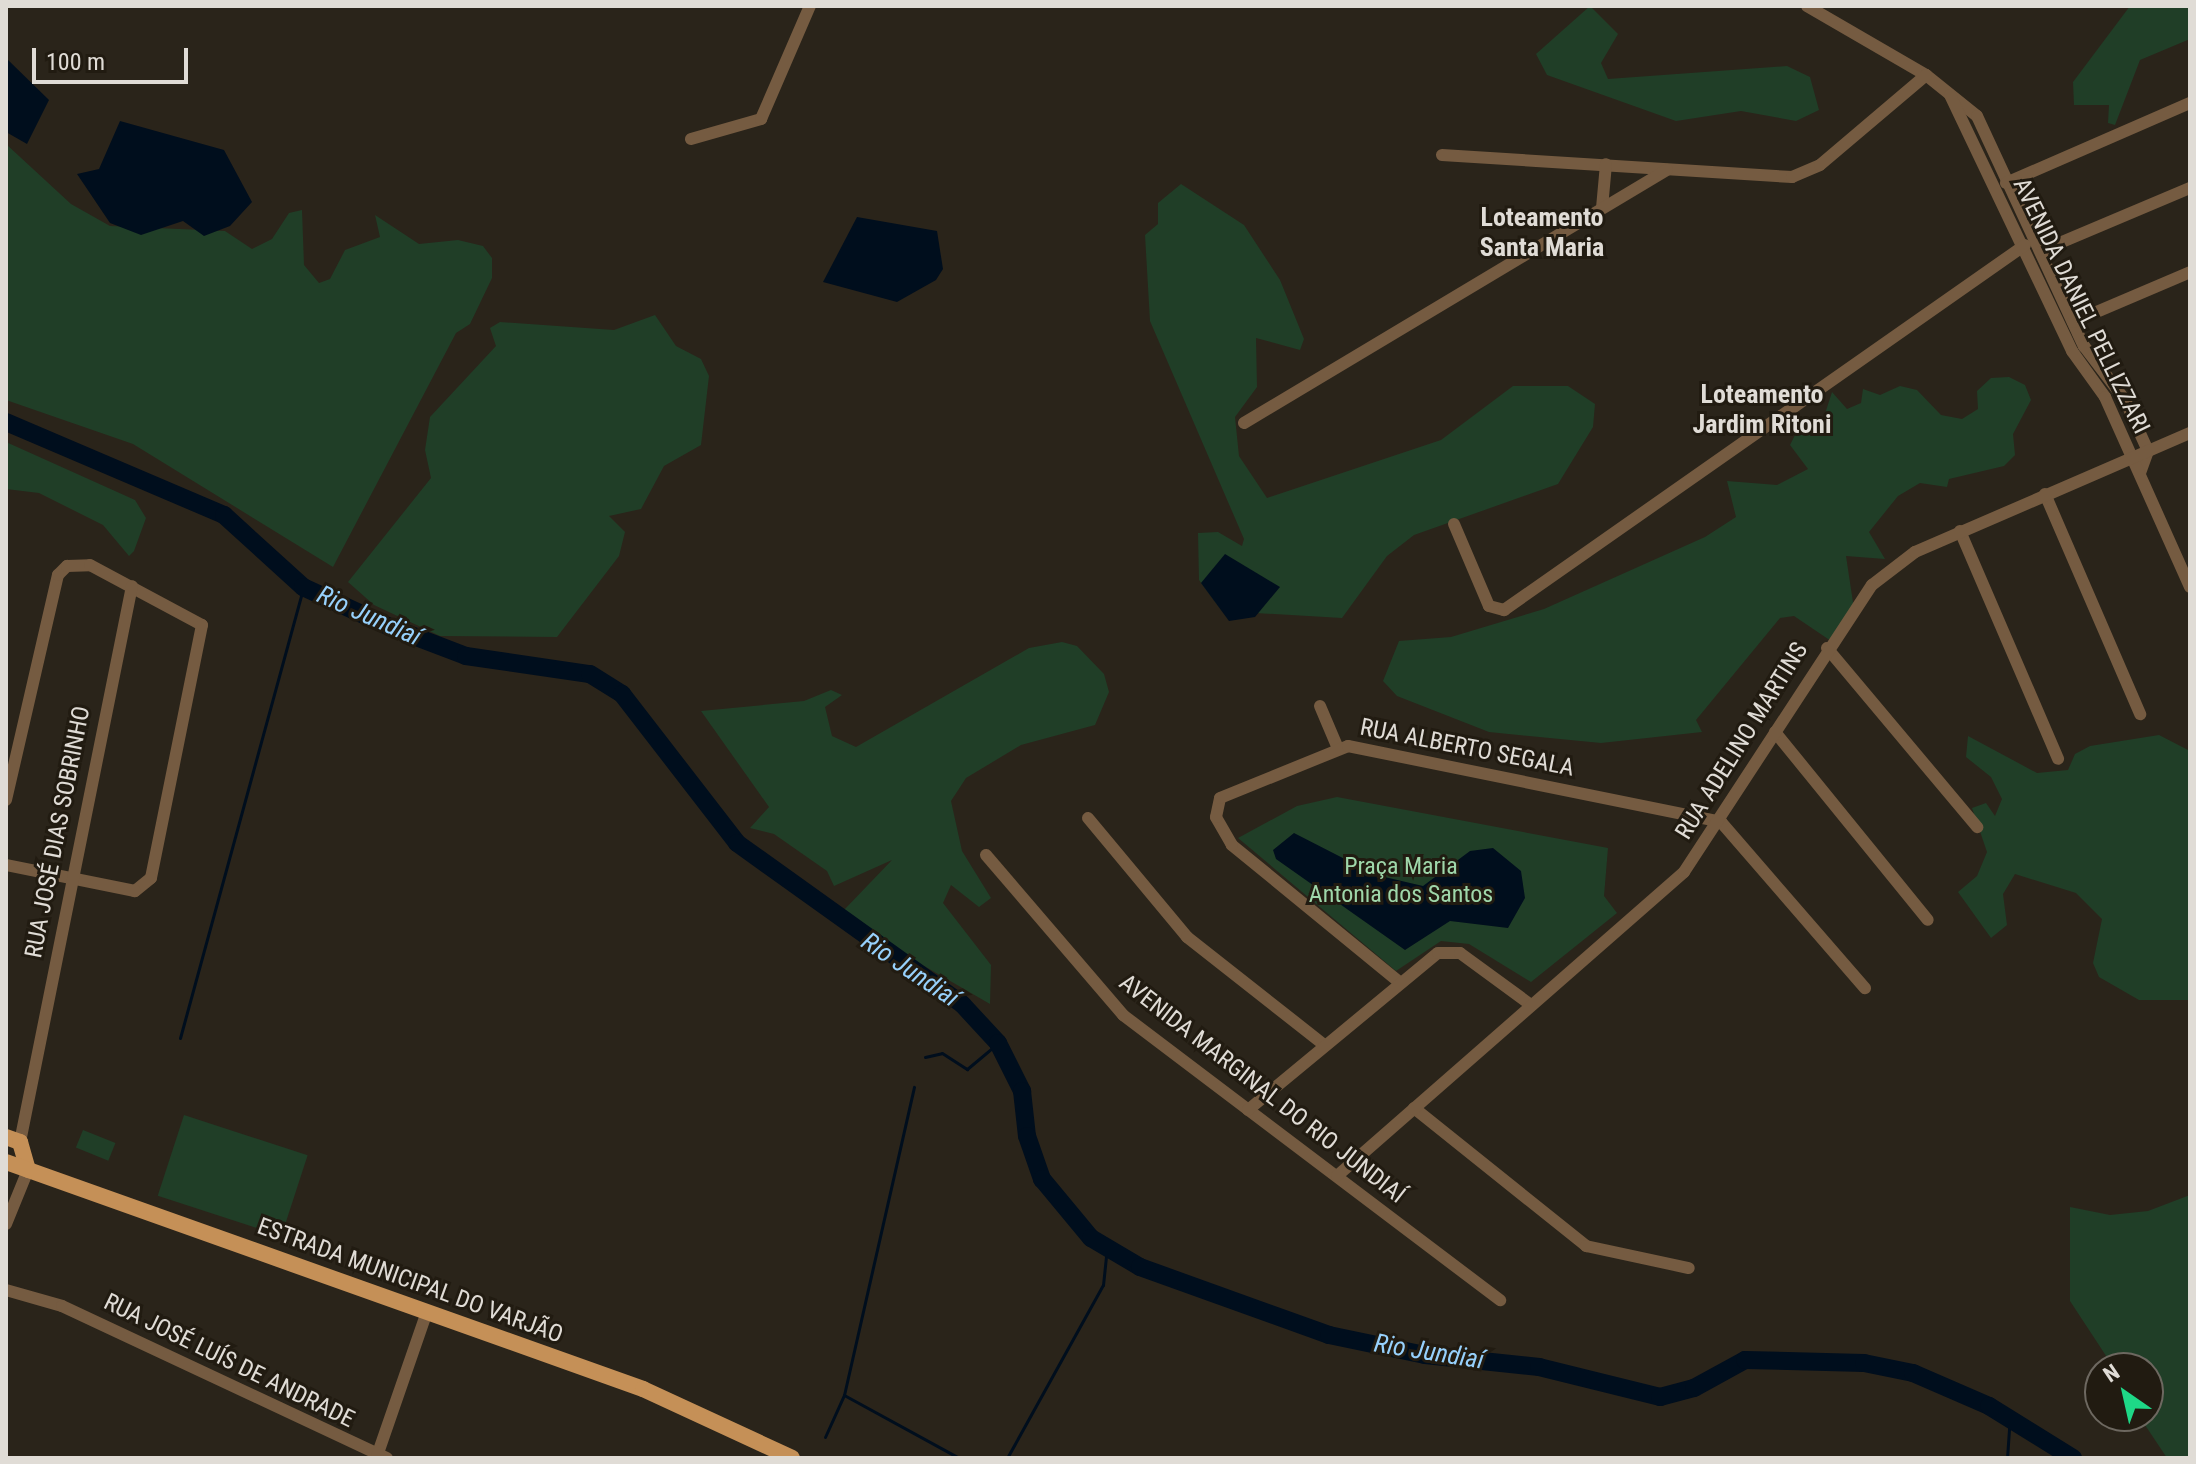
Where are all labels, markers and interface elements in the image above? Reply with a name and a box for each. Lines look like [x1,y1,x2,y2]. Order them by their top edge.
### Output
scale bar [36,32,192,82]
text: 100 m [46,48,105,76]
street label: AVENIDA DANIEL PELLIZZARI [2007,174,2155,438]
district label: Loteamento Santa Maria [1480,202,1604,264]
district label: Loteamento Jardim Ritoni [1693,379,1831,440]
water label: Rio Jundiaí [312,579,426,653]
street label: RUA ADELINO MARTINS [1670,637,1814,845]
street label: RUA JOSÉ DIAS SOBRINHO [19,704,97,960]
street label: RUA ALBERTO SEGALA [1358,713,1576,783]
park label: Praça Maria Antonia dos Santos [1309,853,1493,909]
water label: Rio Jundiaí [855,926,965,1014]
street label: AVENIDA MARGINAL DO RIO JUNDIAÍ [1113,968,1411,1210]
street label: ESTRADA MUNICIPAL DO VARJÃO [253,1212,567,1350]
street label: RUA JOSÉ LUÍS DE ANDRADE [99,1288,359,1434]
water label: Rio Jundiaí [1372,1328,1486,1376]
north arrow [2084,1352,2164,1432]
text: N [2099,1359,2124,1387]

